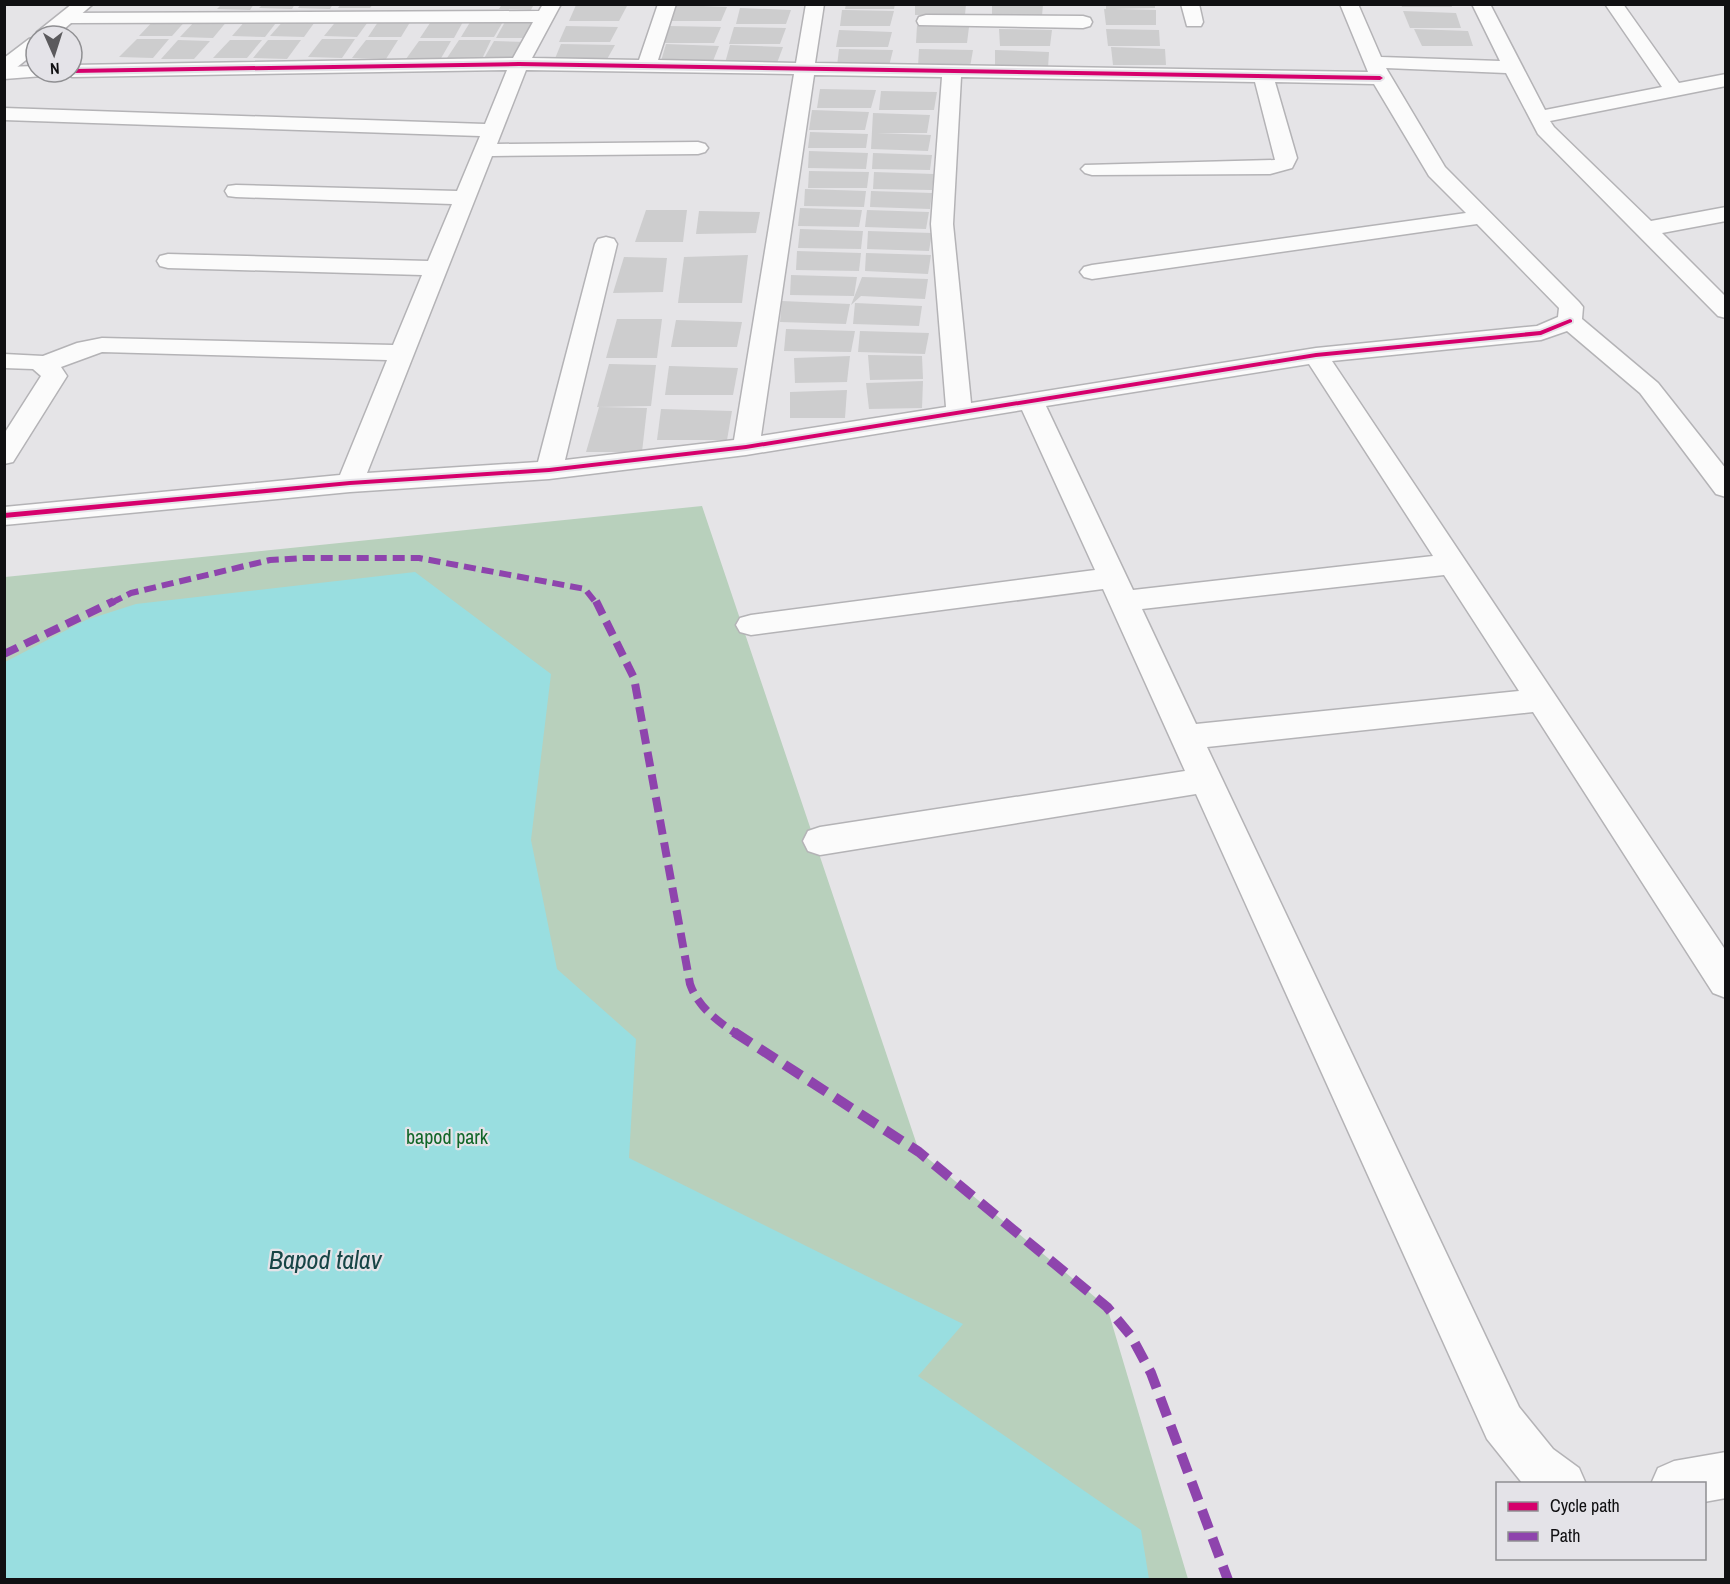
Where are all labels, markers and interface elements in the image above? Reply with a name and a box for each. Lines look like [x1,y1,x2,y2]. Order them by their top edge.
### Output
north arrow [24,24,84,84]
text: N [49,58,60,80]
park label: bapod park [406,1123,489,1150]
water label: Bapod talav [269,1242,383,1277]
legend [1496,1482,1706,1560]
text: Cycle path [1550,1493,1620,1518]
text: Path [1550,1523,1580,1548]

